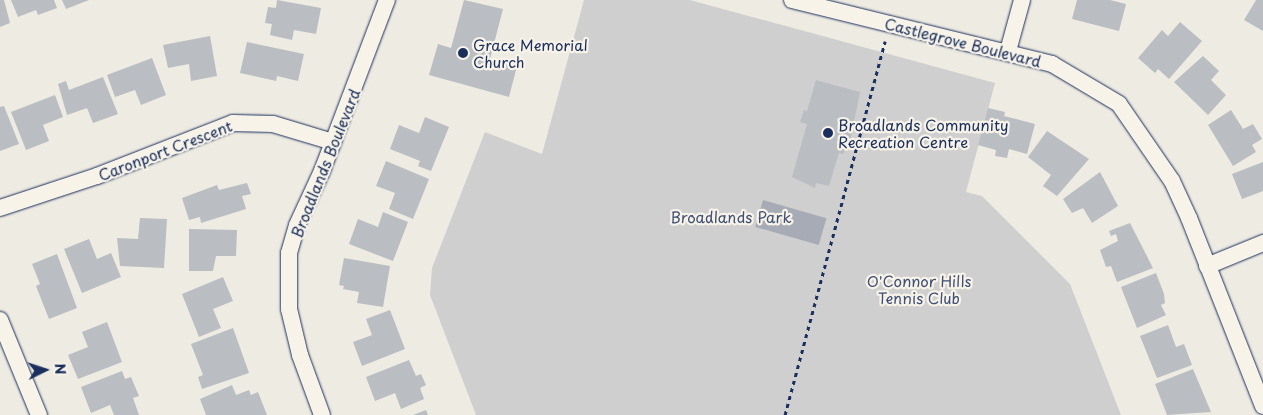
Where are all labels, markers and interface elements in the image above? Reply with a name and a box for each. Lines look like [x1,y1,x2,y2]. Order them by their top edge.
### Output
street label: Castlegrove Boulevard [882,14,1044,70]
place label: Grace Memorial Church [473,35,591,70]
marker: Grace Memorial Church [457,47,469,59]
street label: Broadlands Boulevard [287,86,363,240]
place label: Broadlands Community Recreation Centre [838,115,1008,150]
street label: Caronport Crescent [95,116,235,184]
marker: Broadlands Community Recreation Centre [822,127,834,139]
park label: Broadlands Park [671,208,791,226]
park label: O'Connor Hills Tennis Club [867,271,971,306]
north arrow [20,345,70,395]
text: N [50,363,71,375]

